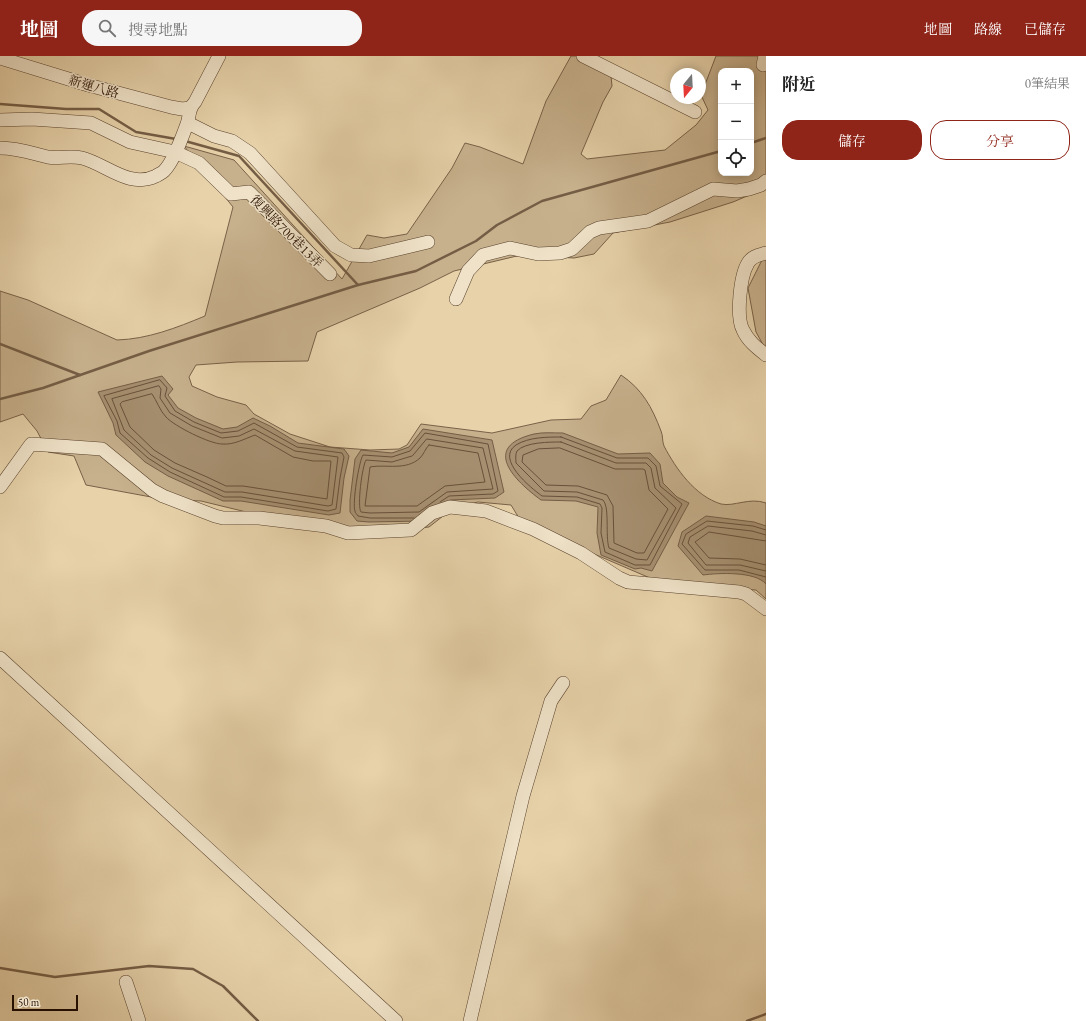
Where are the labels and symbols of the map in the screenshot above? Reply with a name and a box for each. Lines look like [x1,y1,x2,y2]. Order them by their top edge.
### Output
north arrow [670,68,706,104]
street label: 新運八路 [67,71,121,102]
street label: 復興路700巷13弄 [247,191,327,271]
scale bar [12,993,78,1012]

